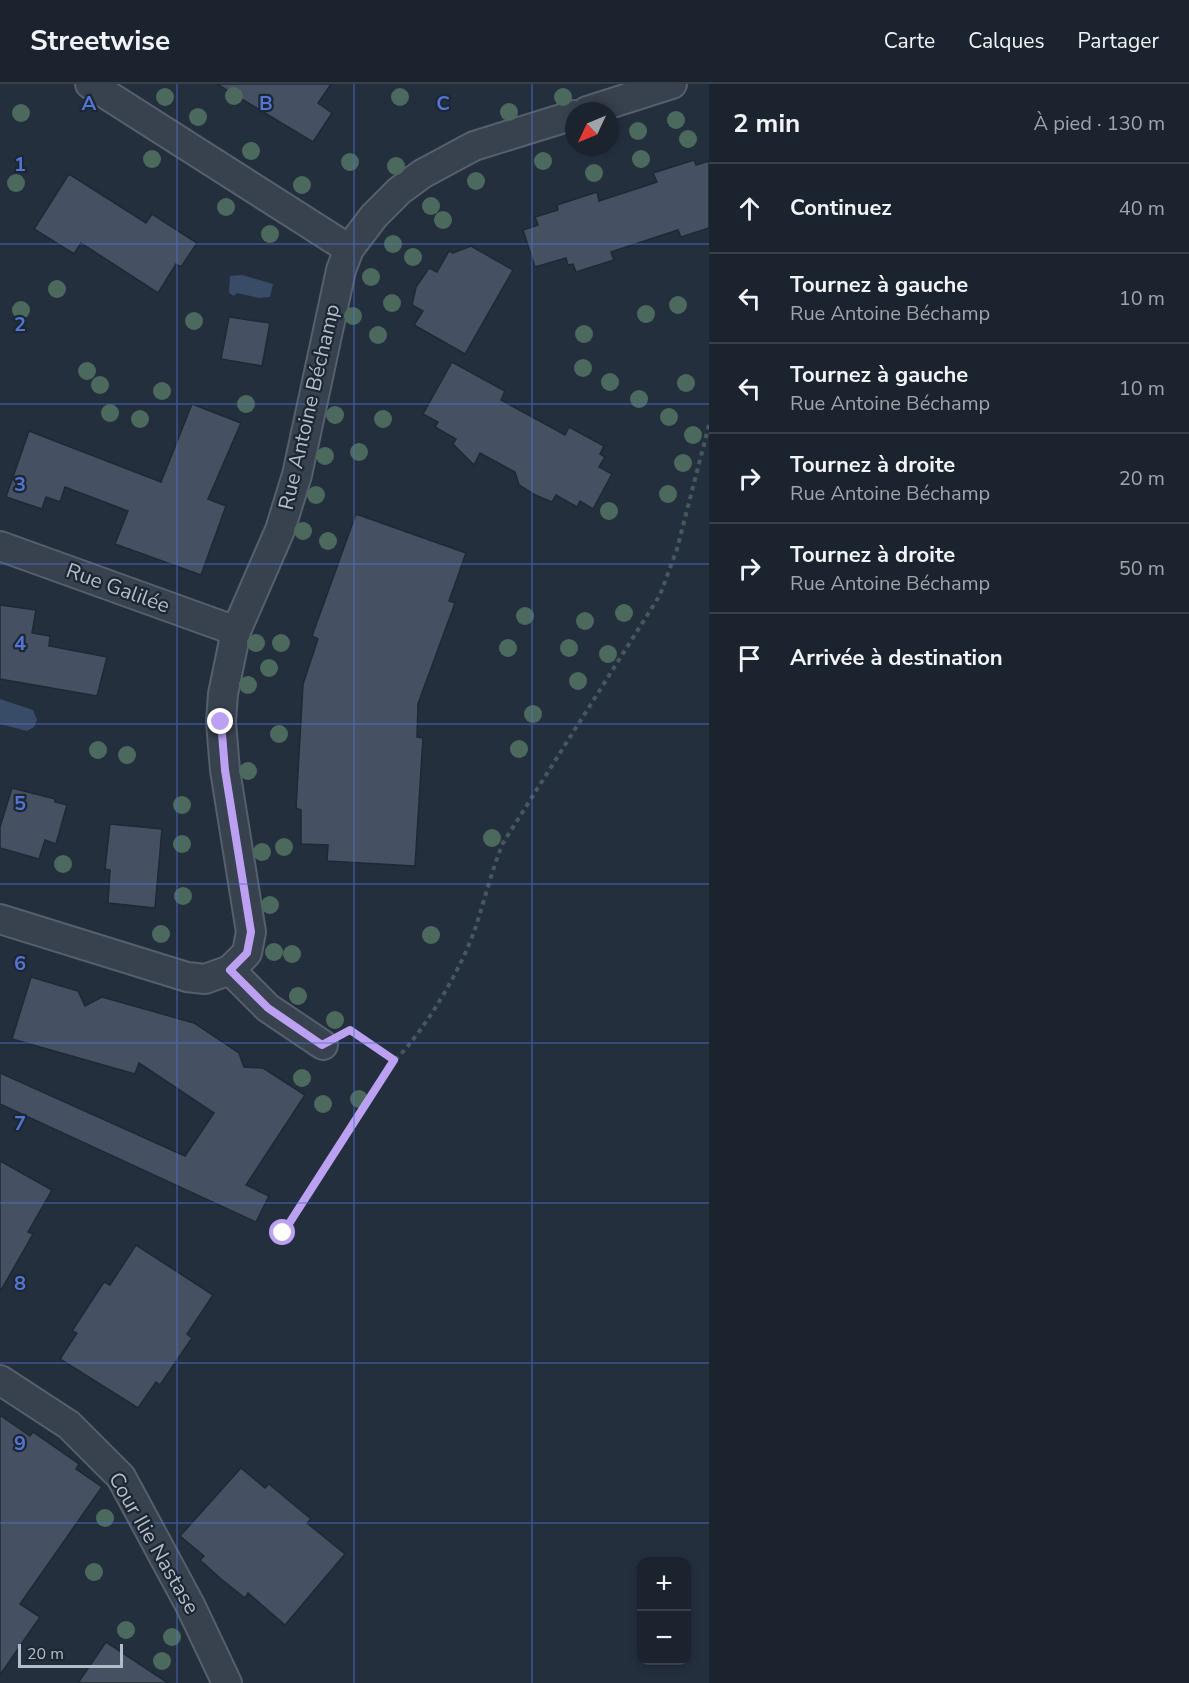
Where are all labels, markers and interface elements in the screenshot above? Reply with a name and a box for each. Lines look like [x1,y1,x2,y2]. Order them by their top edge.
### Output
text: Streetwise [30,22,170,60]
text: Carte [884,27,935,55]
text: Calques [968,27,1045,55]
text: Partager [1078,27,1159,55]
text: A [82,90,97,117]
text: B [259,90,273,117]
text: C [436,90,450,117]
north arrow [565,102,619,156]
text: 2 min [733,106,800,141]
text: À pied · 130 m [1034,110,1165,137]
text: 1 [14,151,26,178]
icon: ahead [733,192,766,225]
text: Continuez [790,193,892,223]
text: 40 m [1119,195,1165,222]
text: Tournez à gauche [790,270,968,300]
icon: left [733,282,766,315]
text: 10 m [1119,285,1165,312]
text: Rue Antoine Béchamp [790,300,990,327]
street label: Rue Antoine Béchamp [272,301,346,513]
text: 2 [14,311,26,338]
text: Tournez à gauche [790,360,968,390]
icon: left [733,372,766,405]
text: 10 m [1119,375,1165,402]
text: Rue Antoine Béchamp [790,390,990,417]
text: Tournez à droite [790,450,955,480]
icon: right [733,462,766,495]
text: 20 m [1119,465,1165,492]
text: 3 [14,471,26,498]
text: Rue Antoine Béchamp [790,480,990,507]
text: Tournez à droite [790,540,955,570]
icon: right [733,552,766,585]
text: 50 m [1119,555,1165,582]
street label: Rue Galilée [62,556,174,620]
text: Rue Antoine Béchamp [790,570,990,597]
text: 4 [14,630,26,657]
icon: arrive [733,642,766,675]
text: Arrivée à destination [790,643,1003,673]
route end [207,708,233,734]
text: 5 [14,790,26,817]
text: 6 [14,950,26,977]
text: 7 [14,1110,26,1137]
route start [269,1219,295,1245]
text: 8 [14,1270,26,1297]
text: 9 [14,1430,26,1457]
street label: Cour Ilie Nastase [102,1467,206,1619]
map controls [637,1557,691,1665]
button: + [637,1557,691,1611]
button: − [637,1611,691,1665]
scale bar [18,1641,123,1668]
text: 20 m [27,1643,64,1665]

